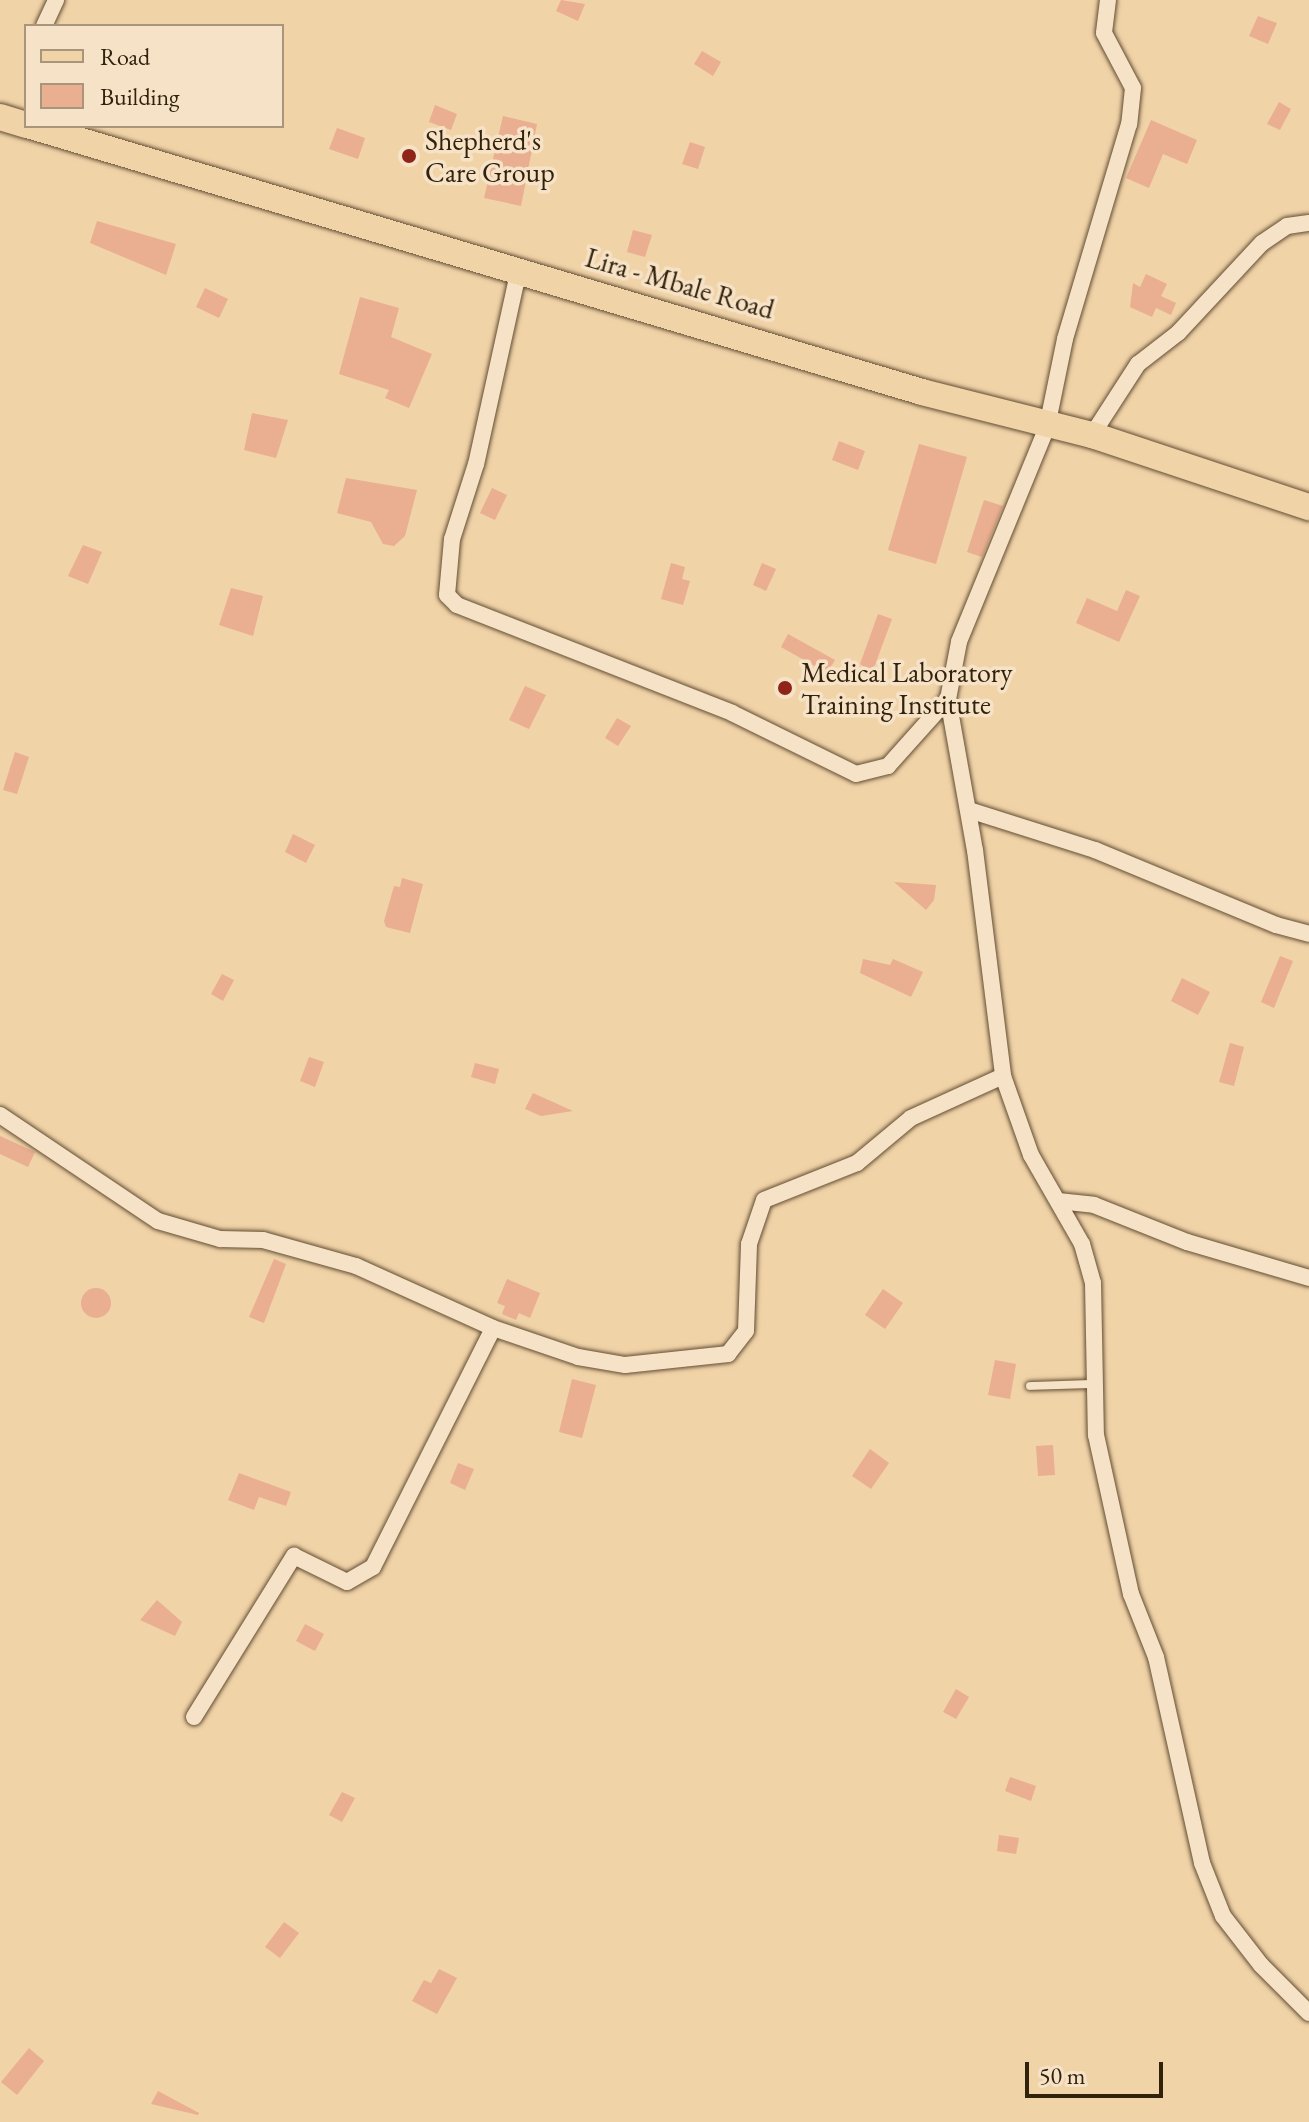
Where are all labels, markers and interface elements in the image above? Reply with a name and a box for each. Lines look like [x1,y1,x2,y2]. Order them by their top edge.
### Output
legend [24,24,284,128]
text: Road [100,41,150,72]
text: Building [100,81,180,112]
place label: Shepherd's Care Group [425,123,555,189]
marker: Shepherd's Care Group [400,147,418,165]
street label: Lira - Mbale Road [582,240,778,326]
place label: Medical Laboratory Training Institute [801,655,1012,721]
marker: Medical Laboratory Training Institute [776,679,794,697]
scale bar [1029,2046,1167,2096]
text: 50 m [1039,2060,1086,2091]

